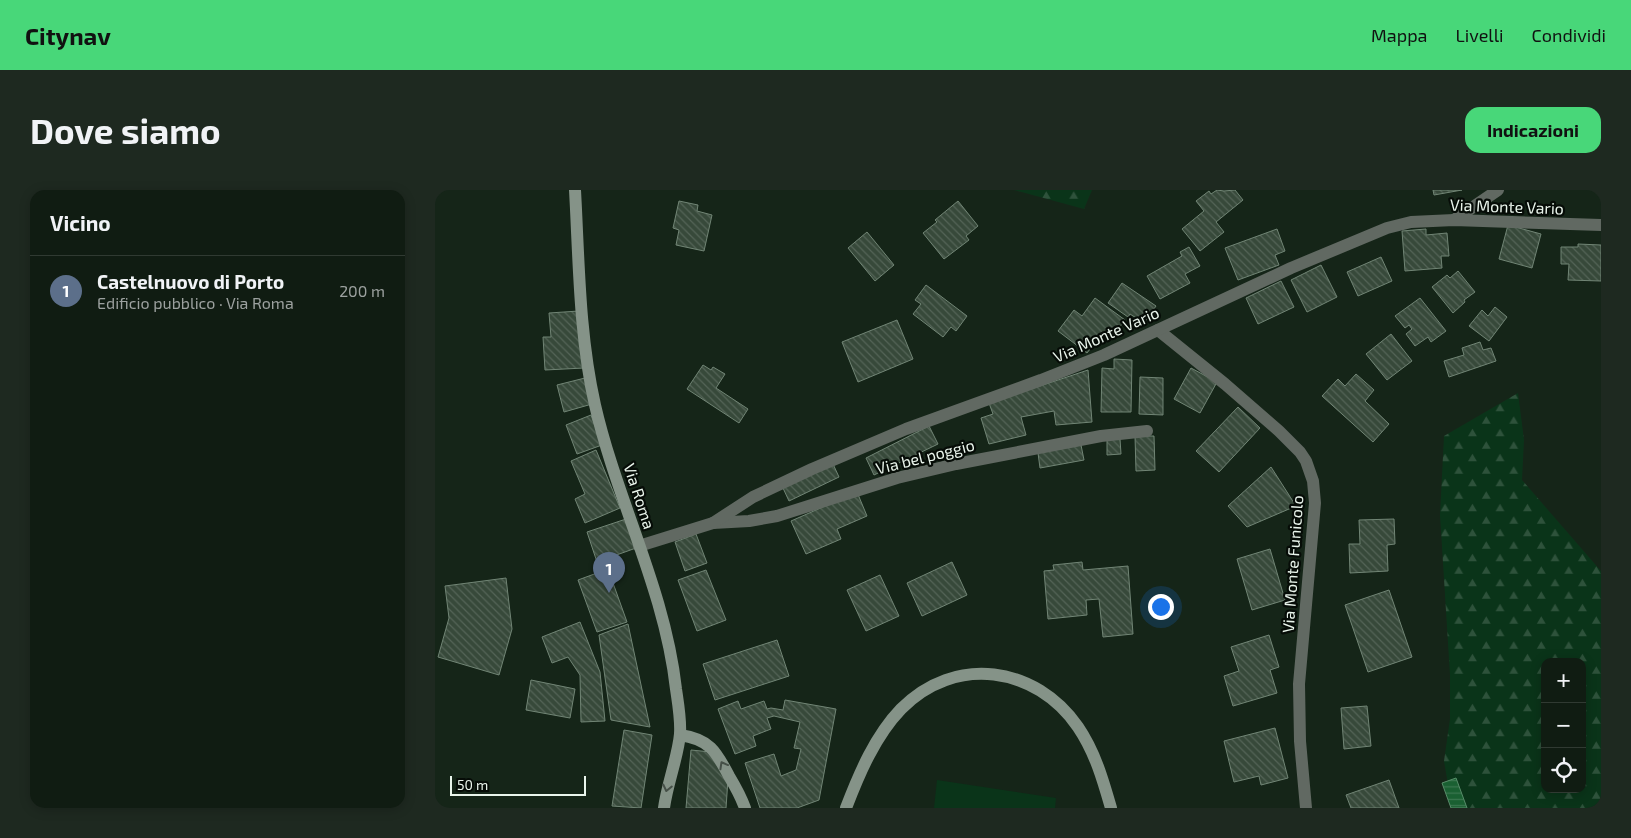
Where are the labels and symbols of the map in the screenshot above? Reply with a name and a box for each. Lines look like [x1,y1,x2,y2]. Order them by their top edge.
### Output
street label: Via Monte Vario [1450,195,1564,217]
street label: Via Monte Vario [1050,302,1162,366]
street label: Via bel poggio [874,435,976,477]
street label: Via Roma [620,461,660,531]
street label: Via Monte Funicolo [1278,494,1306,634]
pin: 1 [593,552,625,593]
your location [1148,594,1174,620]
one-way arrow [719,761,729,770]
scale bar [450,773,586,796]
one-way arrow [663,784,673,793]

